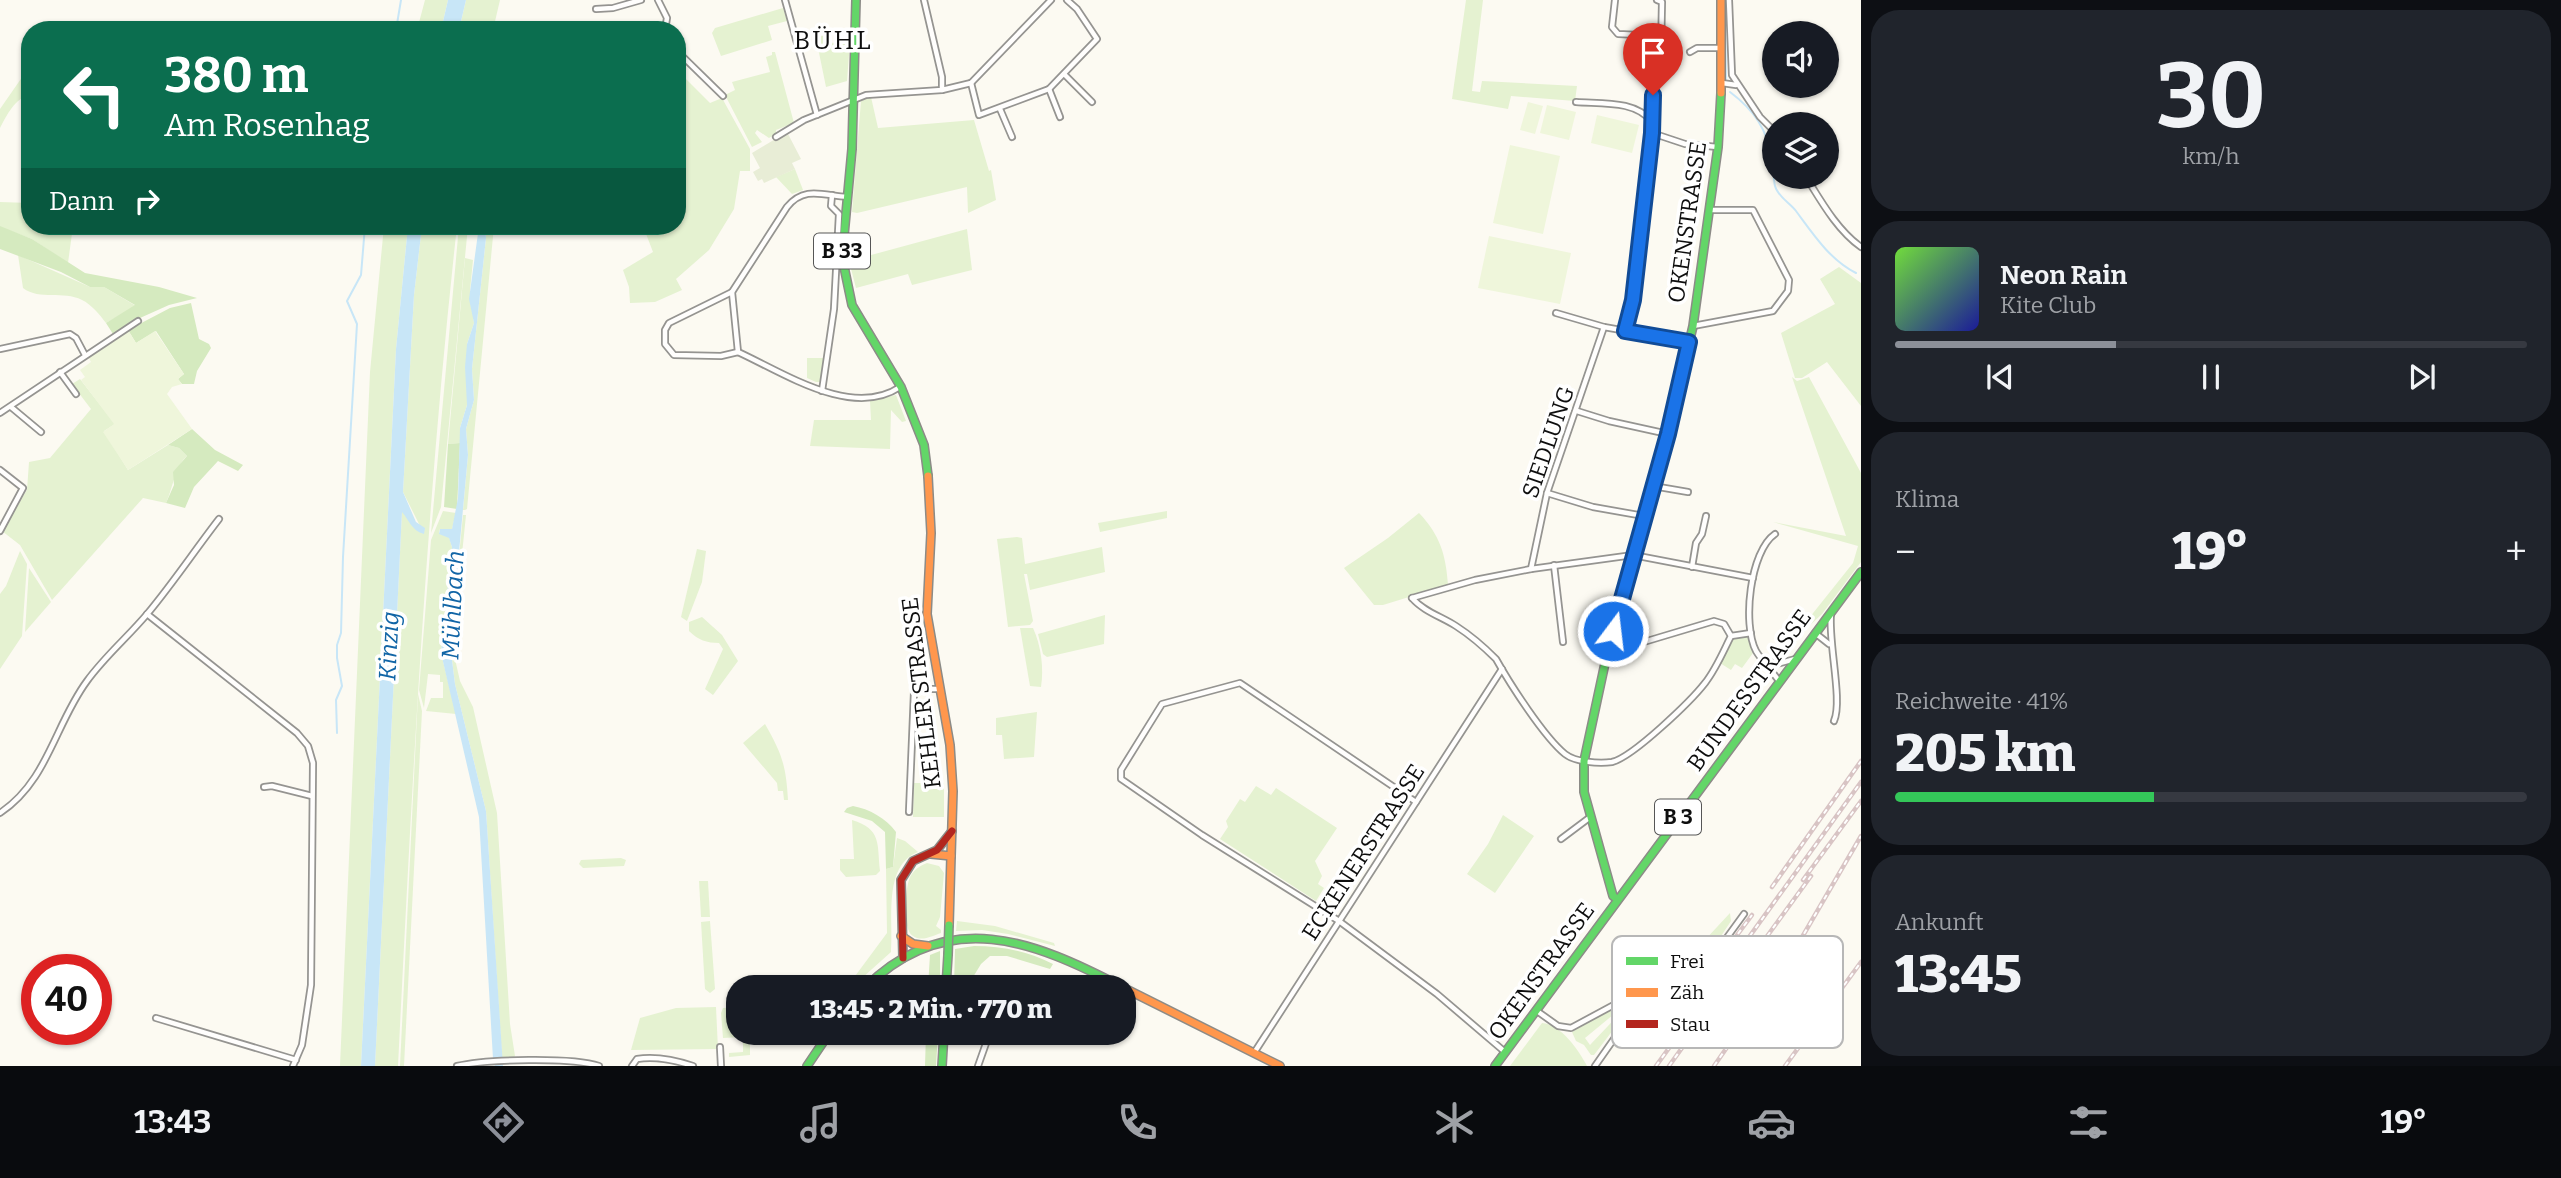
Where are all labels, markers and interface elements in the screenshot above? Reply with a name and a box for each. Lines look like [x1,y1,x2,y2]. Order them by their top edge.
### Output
map controls [1762,21,1839,189]
button: sound [1762,21,1839,98]
pin [1623,23,1683,95]
district label: BÜHL [793,25,873,56]
icon: arrive [1634,34,1672,72]
text: 30 [2156,42,2266,151]
text: 380 m [164,46,308,105]
icon: left [49,49,140,140]
text: Am Rosenhag [164,106,370,144]
button: layers [1762,112,1839,189]
street label: OKENSTRASSE [1662,139,1712,305]
text: km/h [2183,142,2239,170]
icon: right [128,182,166,220]
text: Dann [49,186,114,217]
road number: B 33 [814,233,870,268]
text: Neon Rain [2000,260,2127,291]
text: Kite Club [2000,291,2096,319]
icon: previous [1981,358,2019,396]
icon: pause [2192,358,2230,396]
icon: next [2403,358,2441,396]
street label: SIEDLUNG [1516,382,1580,502]
text: Klima [1895,485,1959,513]
text: 19° [2172,520,2249,583]
text: − [1895,529,1916,575]
text: + [2505,529,2527,575]
water label: Mühlbach [436,550,470,660]
position arrow [1576,594,1650,668]
street label: KEHLER STRASSE [895,596,947,790]
street label: BUNDESSTRASSE [1681,604,1817,776]
water label: Kinzig [373,611,405,681]
text: Reichweite · 41% [1895,687,2068,715]
text: 205 km [1895,722,2076,785]
street label: ECKENERSTRASSE [1296,759,1430,945]
road number: B 3 [1655,800,1701,834]
street label: OKENSTRASSE [1482,897,1600,1045]
text: Ankunft [1895,908,1984,936]
legend [1612,936,1843,1048]
text: 13:45 [1895,943,2022,1006]
text: Frei [1670,950,1705,973]
speed limit sign: 40 [21,954,112,1045]
text: Zäh [1670,981,1704,1004]
text: 13:45 · 2 Min. · 770 m [810,994,1052,1025]
text: Stau [1670,1013,1710,1036]
icon: directions [479,1098,528,1147]
icon: music [796,1098,845,1147]
icon: phone [1113,1098,1162,1147]
icon: climate [1430,1098,1479,1147]
icon: car [1747,1098,1796,1147]
icon: filters [2064,1098,2113,1147]
text: 13:43 [134,1103,212,1141]
text: 19° [2380,1103,2427,1141]

